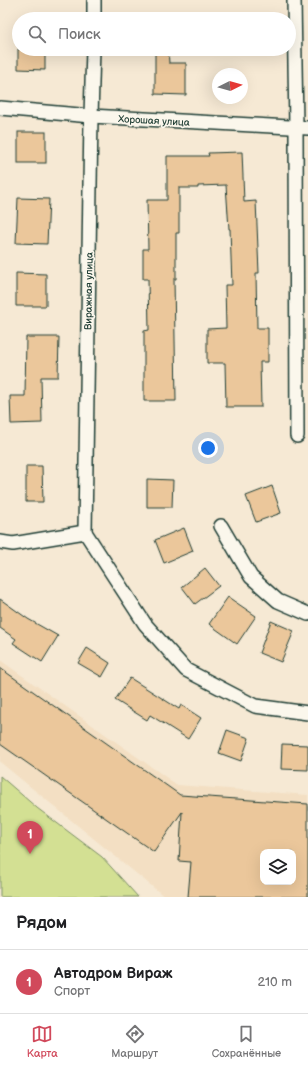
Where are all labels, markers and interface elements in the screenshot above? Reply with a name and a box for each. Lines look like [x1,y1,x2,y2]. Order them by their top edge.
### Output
search box [12,12,296,56]
icon: search [26,23,48,45]
text: Поиск [58,25,101,44]
north arrow [212,68,248,104]
street label: Хорошая улица [118,113,190,129]
street label: Виражная улица [82,252,96,330]
your location [198,438,218,458]
pin: 1 [17,821,43,854]
map controls [260,849,296,885]
button: layers [260,849,296,885]
text: Рядом [16,913,67,933]
text: Автодром Вираж [54,964,173,983]
text: 1 [26,974,32,990]
text: 210 m [258,974,292,990]
text: Спорт [54,983,90,999]
tab: Карта [27,1023,58,1060]
tab: Маршрут [111,1023,158,1060]
tab: Сохранённые [212,1023,281,1060]

